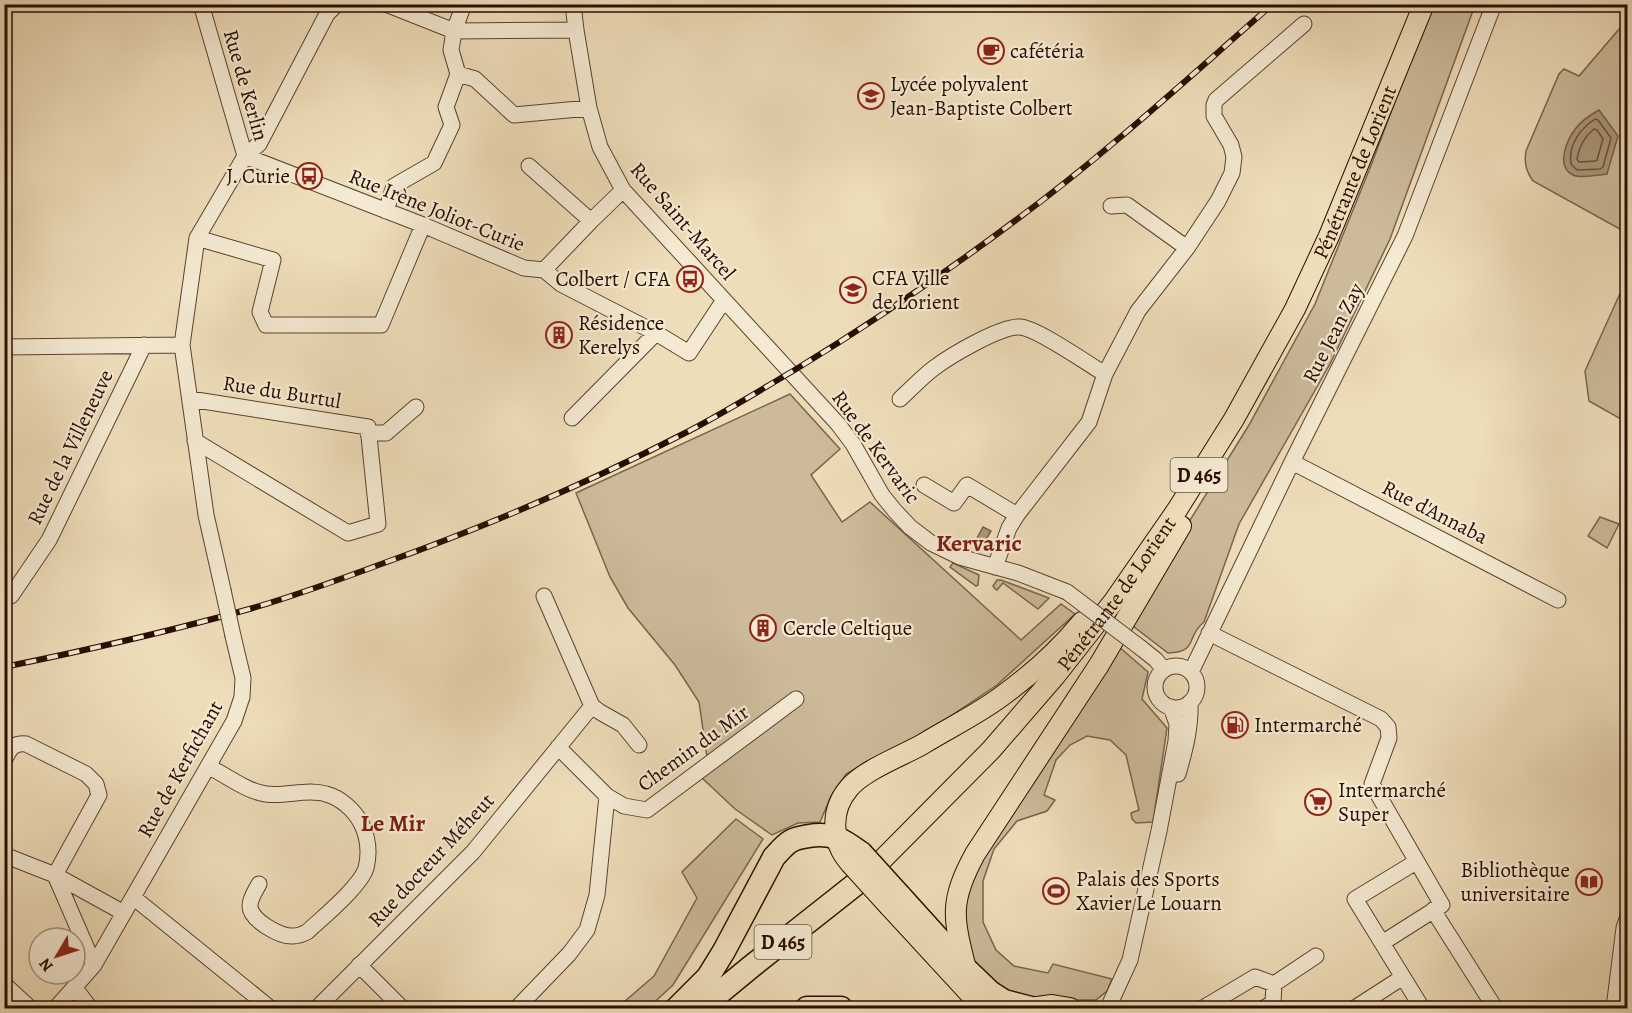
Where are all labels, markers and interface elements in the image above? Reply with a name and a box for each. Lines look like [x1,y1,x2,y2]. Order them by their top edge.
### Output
street label: Rue de Kerlin [217,26,275,144]
cafe icon: cafétéria [976,36,1006,66]
place label: cafétéria [1010,37,1085,65]
place label: Lycée polyvalent Jean-Baptiste Colbert [890,70,1073,122]
school or university icon: Lycée polyvalent Jean-Baptiste Colbert [856,81,886,111]
street label: Pénétrante de Lorient [1306,81,1403,264]
street label: Rue Saint-Marcel [624,156,742,286]
bus stop icon: J. Curie [294,161,324,191]
place label: J. Curie [226,162,290,190]
street label: Rue Irène Joliot-Curie [345,162,529,258]
bus stop icon: Colbert / CFA [675,264,705,294]
place label: CFA Ville de Lorient [872,264,960,316]
place label: Colbert / CFA [556,265,671,293]
school or university icon: CFA Ville de Lorient [838,275,868,305]
street label: Rue Jean Zay [1296,278,1370,388]
place label: Résidence Kerelys [578,309,664,361]
building icon: Résidence Kerelys [544,320,574,350]
street label: Rue de la Villeneuve [20,365,120,529]
street label: Rue du Burtul [221,369,343,415]
street label: Rue de Kervaric [825,385,927,509]
road number: D 465 [1170,458,1228,492]
street label: Rue d'Annaba [1377,473,1493,551]
street label: Pénétrante de Lorient [1050,511,1182,677]
district label: Kervaric [936,527,1022,559]
building icon: Cercle Celtique [748,613,778,643]
place label: Cercle Celtique [783,614,912,642]
street label: Rue de Kerfichant [131,695,229,843]
street label: Chemin du Mir [632,698,754,798]
fuel station icon: Intermarché [1220,710,1250,740]
place label: Intermarché [1254,711,1362,739]
place label: Intermarché Super [1338,776,1446,828]
street label: Rue docteur Méheut [362,787,500,933]
supermarket icon: Intermarché Super [1303,787,1333,817]
district label: Le Mir [361,807,426,839]
place label: Bibliothèque universitaire [1460,856,1570,908]
place label: Palais des Sports Xavier Le Louarn [1076,865,1222,917]
library icon: Bibliothèque universitaire [1574,867,1604,897]
sports icon: Palais des Sports Xavier Le Louarn [1041,876,1071,906]
road number: D 465 [754,925,812,959]
north arrow [27,926,87,986]
text: N [34,953,58,976]

